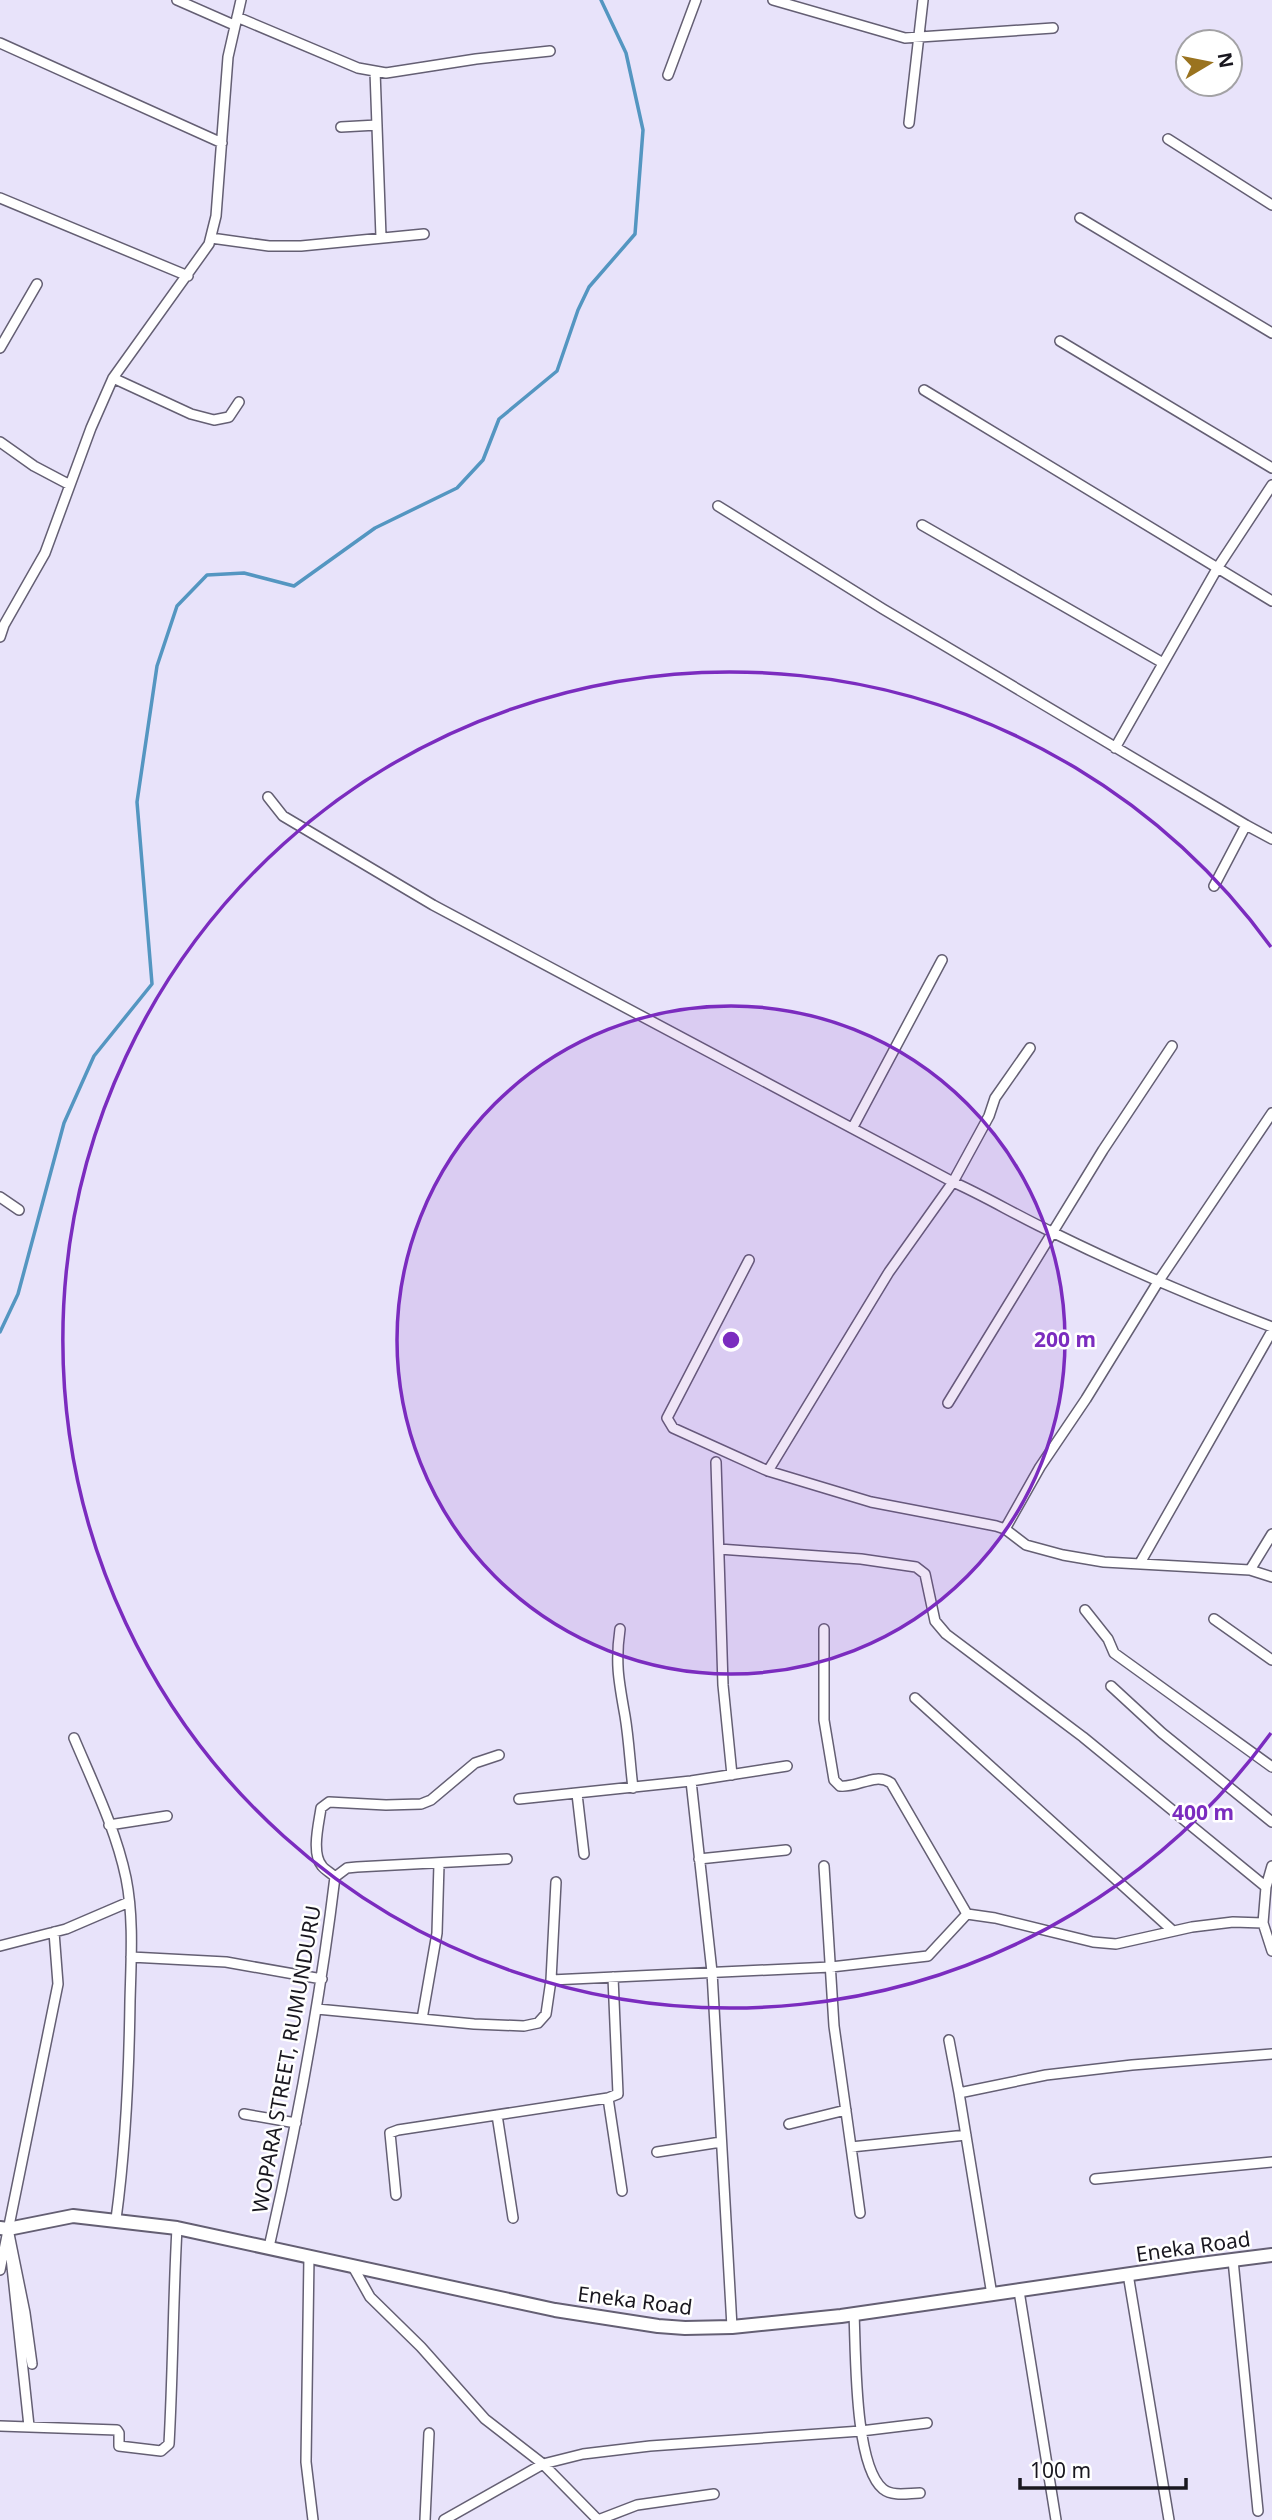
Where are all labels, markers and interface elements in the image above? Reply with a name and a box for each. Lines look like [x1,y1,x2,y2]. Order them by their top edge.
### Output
north arrow [1174,28,1244,98]
text: N [1212,50,1240,70]
text: 200 m [1034,1325,1096,1353]
centre of rings [719,1328,743,1352]
text: 400 m [1172,1798,1234,1826]
street label: WOPARA STREET, RUMUNDURU [245,1903,327,2215]
street label: Eneka Road [1134,2224,1252,2268]
street label: Eneka Road [576,2279,694,2321]
scale bar [1020,2446,1186,2490]
text: 100 m [1030,2456,1091,2484]

